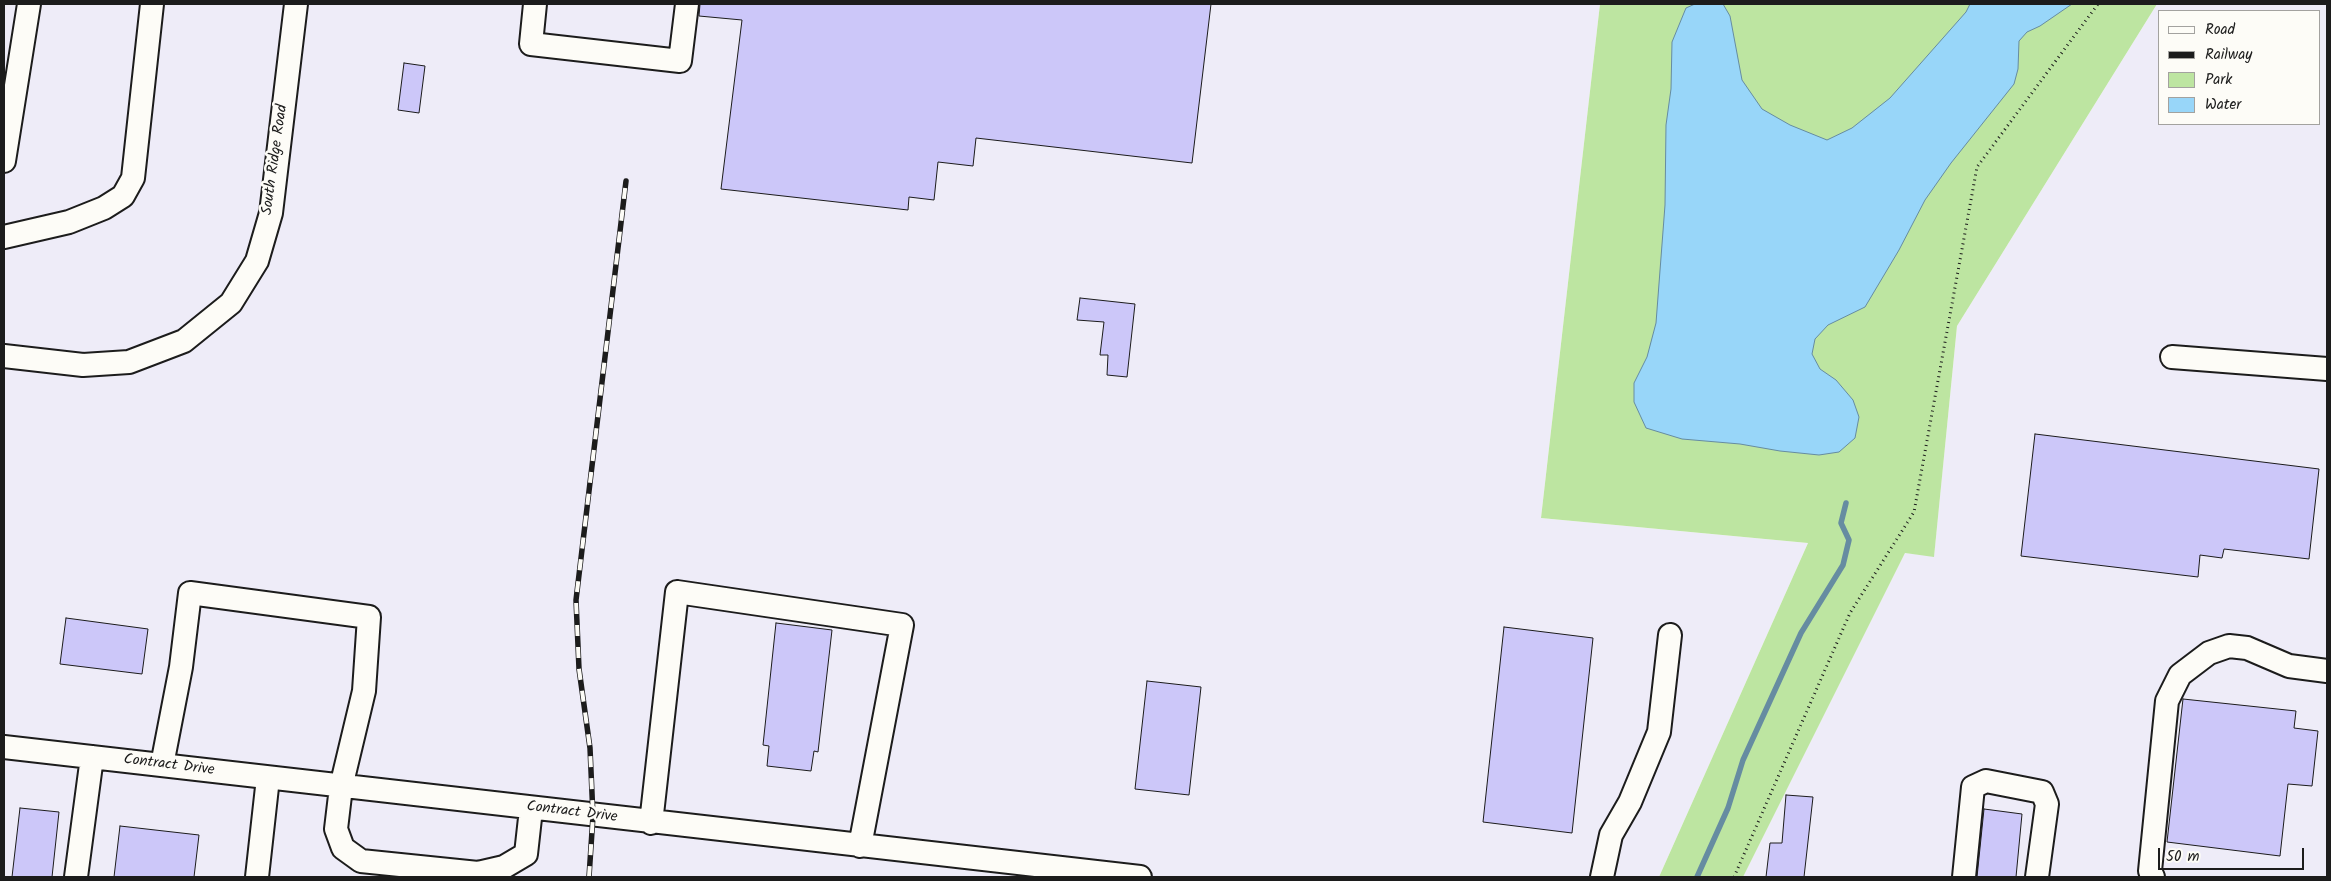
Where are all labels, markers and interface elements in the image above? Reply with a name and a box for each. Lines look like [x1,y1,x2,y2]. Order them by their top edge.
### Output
legend [2158,10,2321,125]
text: Road [2205,18,2235,42]
text: Railway [2205,43,2252,67]
text: Park [2205,68,2232,92]
text: Water [2205,93,2241,117]
street label: South Ridge Road [259,103,293,217]
street label: Contract Drive [123,751,215,781]
street label: Contract Drive [526,798,618,828]
scale bar [2161,838,2307,870]
text: 50 m [2166,845,2200,869]

